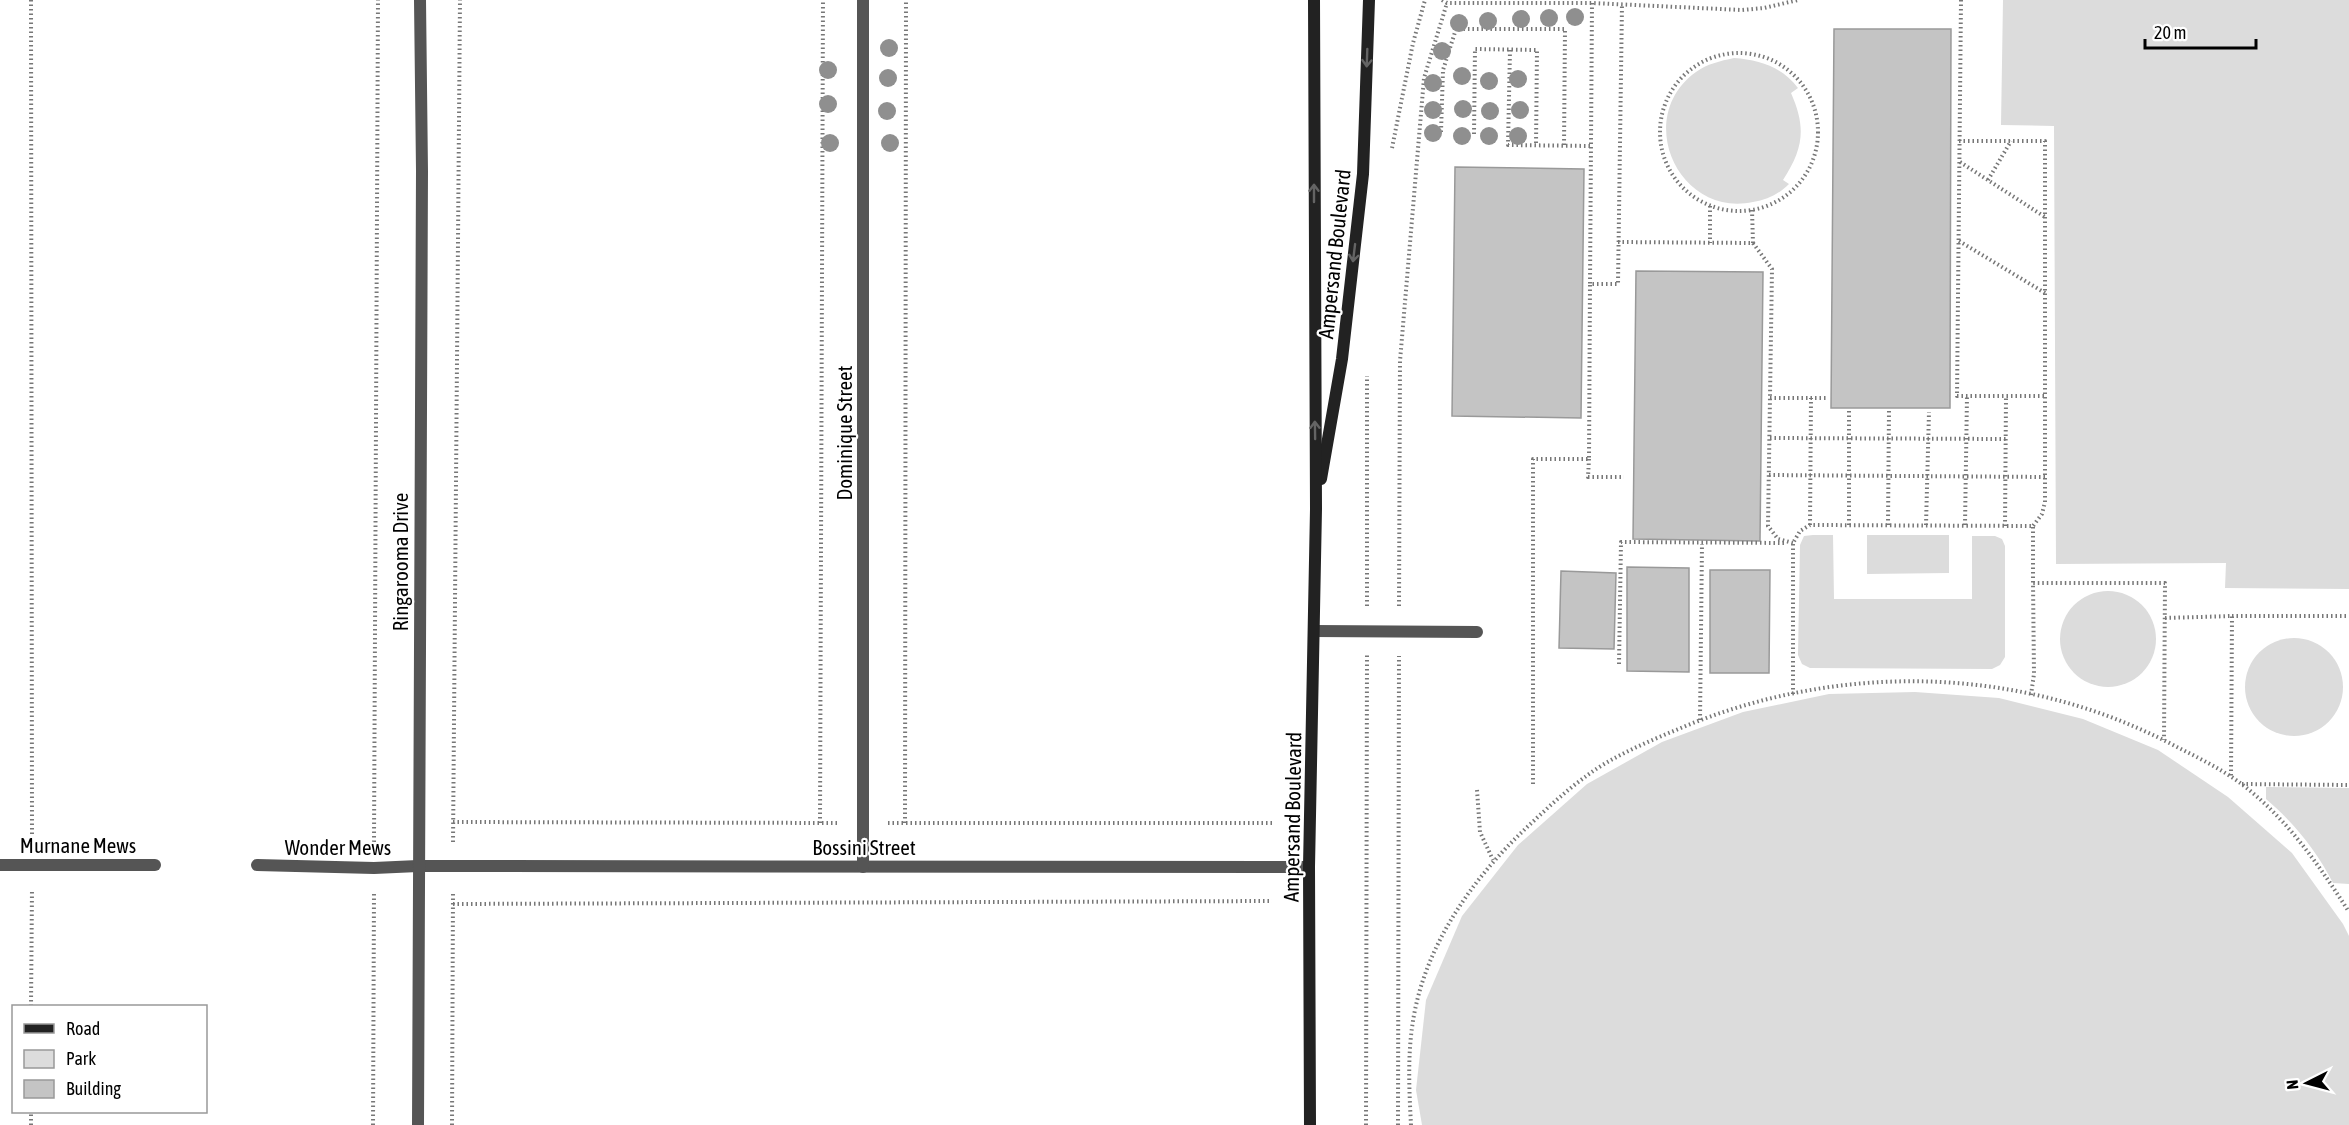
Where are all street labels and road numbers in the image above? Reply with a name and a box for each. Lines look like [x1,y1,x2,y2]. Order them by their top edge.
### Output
street label: Ampersand Boulevard [1313,168,1355,340]
street label: Dominique Street [832,365,856,501]
street label: Ringarooma Drive [388,493,412,631]
street label: Ampersand Boulevard [1279,732,1305,902]
street label: Murnane Mews [20,833,136,857]
street label: Wonder Mews [285,835,391,859]
street label: Bossini Street [812,835,916,859]

